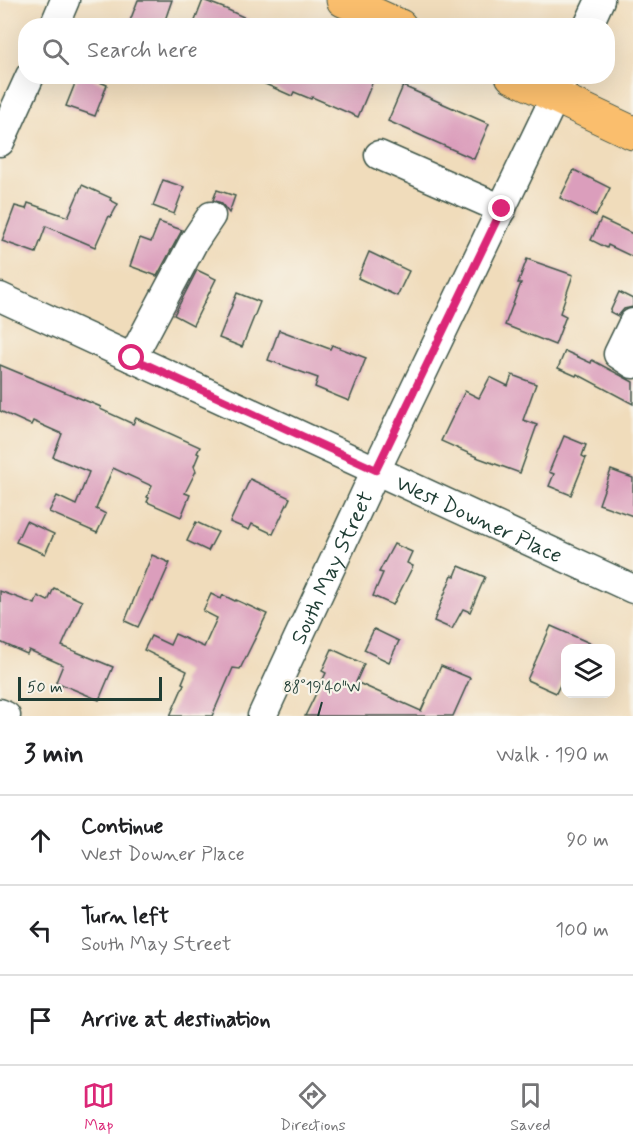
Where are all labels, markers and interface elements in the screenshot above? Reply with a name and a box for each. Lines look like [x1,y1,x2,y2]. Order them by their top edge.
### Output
search box [18,18,615,84]
icon: search [39,35,72,68]
text: Search here [87,37,198,65]
route end [488,195,514,221]
route start [118,344,144,370]
street label: West Downer Place [391,470,566,570]
street label: South May Street [285,487,380,649]
map controls [561,644,615,698]
button: layers [561,644,615,698]
scale bar [18,674,162,702]
text: 50 m [27,677,63,698]
text: 88°19'40"W [284,678,360,698]
text: 3 min [24,738,84,772]
text: Walk · 190 m [496,742,609,769]
text: Continue [81,813,163,841]
icon: ahead [24,824,57,857]
text: 90 m [566,827,609,854]
text: West Downer Place [81,841,245,868]
text: Turn left [81,903,169,931]
icon: left [24,914,57,947]
text: 100 m [555,917,609,944]
text: South May Street [81,931,232,958]
icon: arrive [24,1004,57,1037]
text: Arrive at destination [81,1006,271,1034]
tab: Map [82,1079,115,1136]
tab: Directions [280,1079,346,1136]
tab: Saved [510,1079,551,1136]

